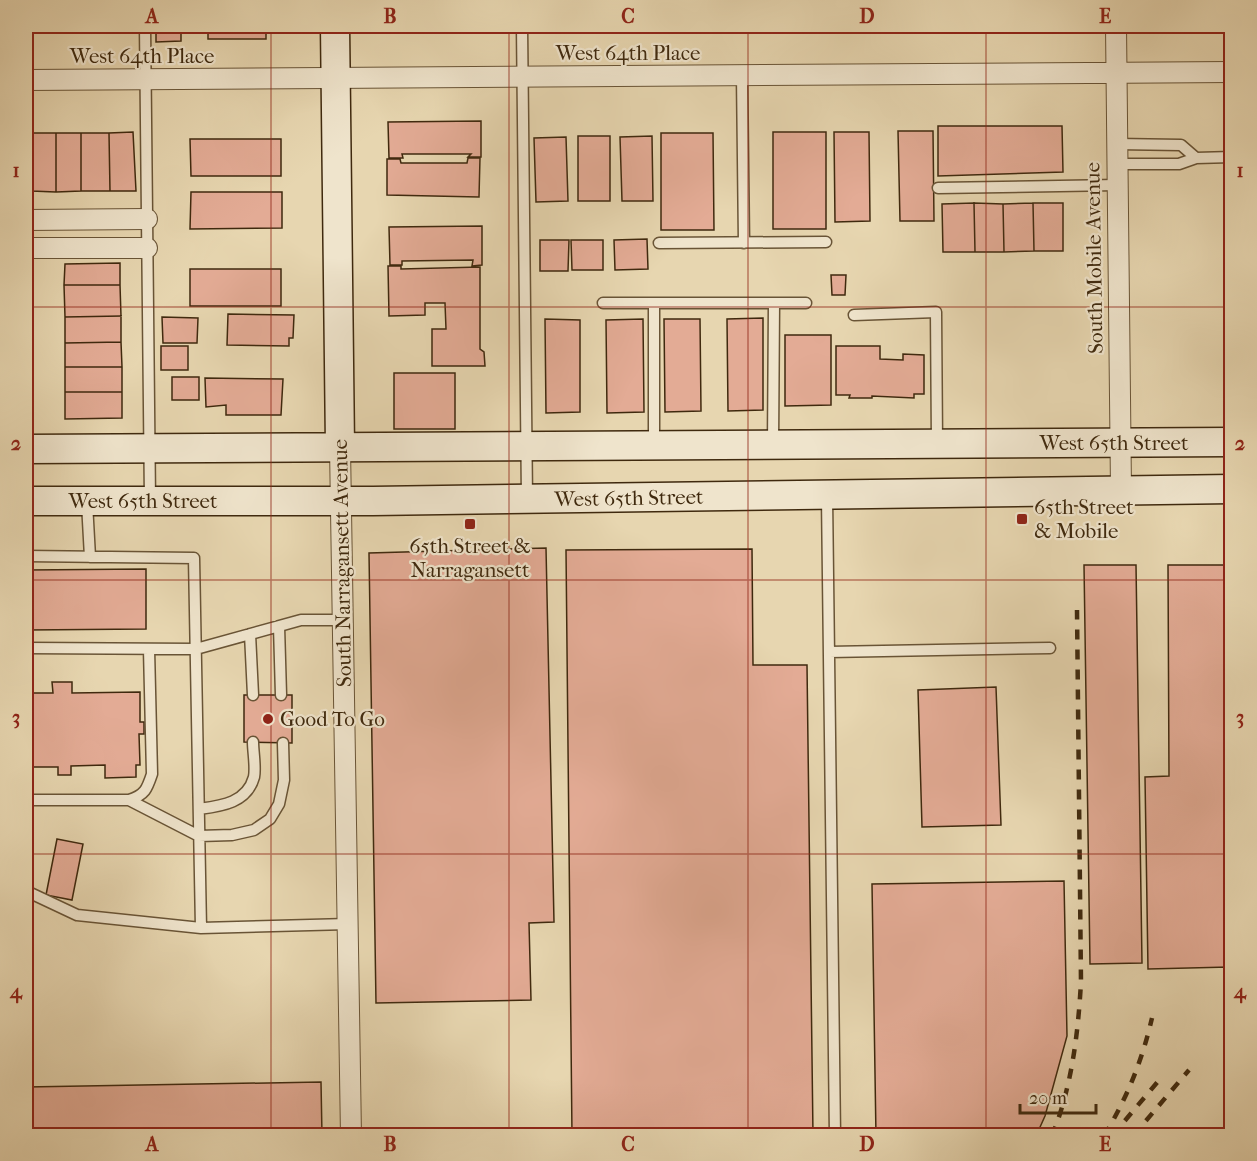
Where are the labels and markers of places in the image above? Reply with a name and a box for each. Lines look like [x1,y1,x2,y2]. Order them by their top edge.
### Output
place label: 65th Street & Mobile [1034,495,1134,543]
marker: 65th Street & Mobile [1015,512,1029,526]
marker: 65th Street & Narragansett [463,517,477,531]
place label: 65th Street & Narragansett [409,534,531,582]
place label: Good To Go [280,707,385,731]
marker: Good To Go [261,712,275,726]

